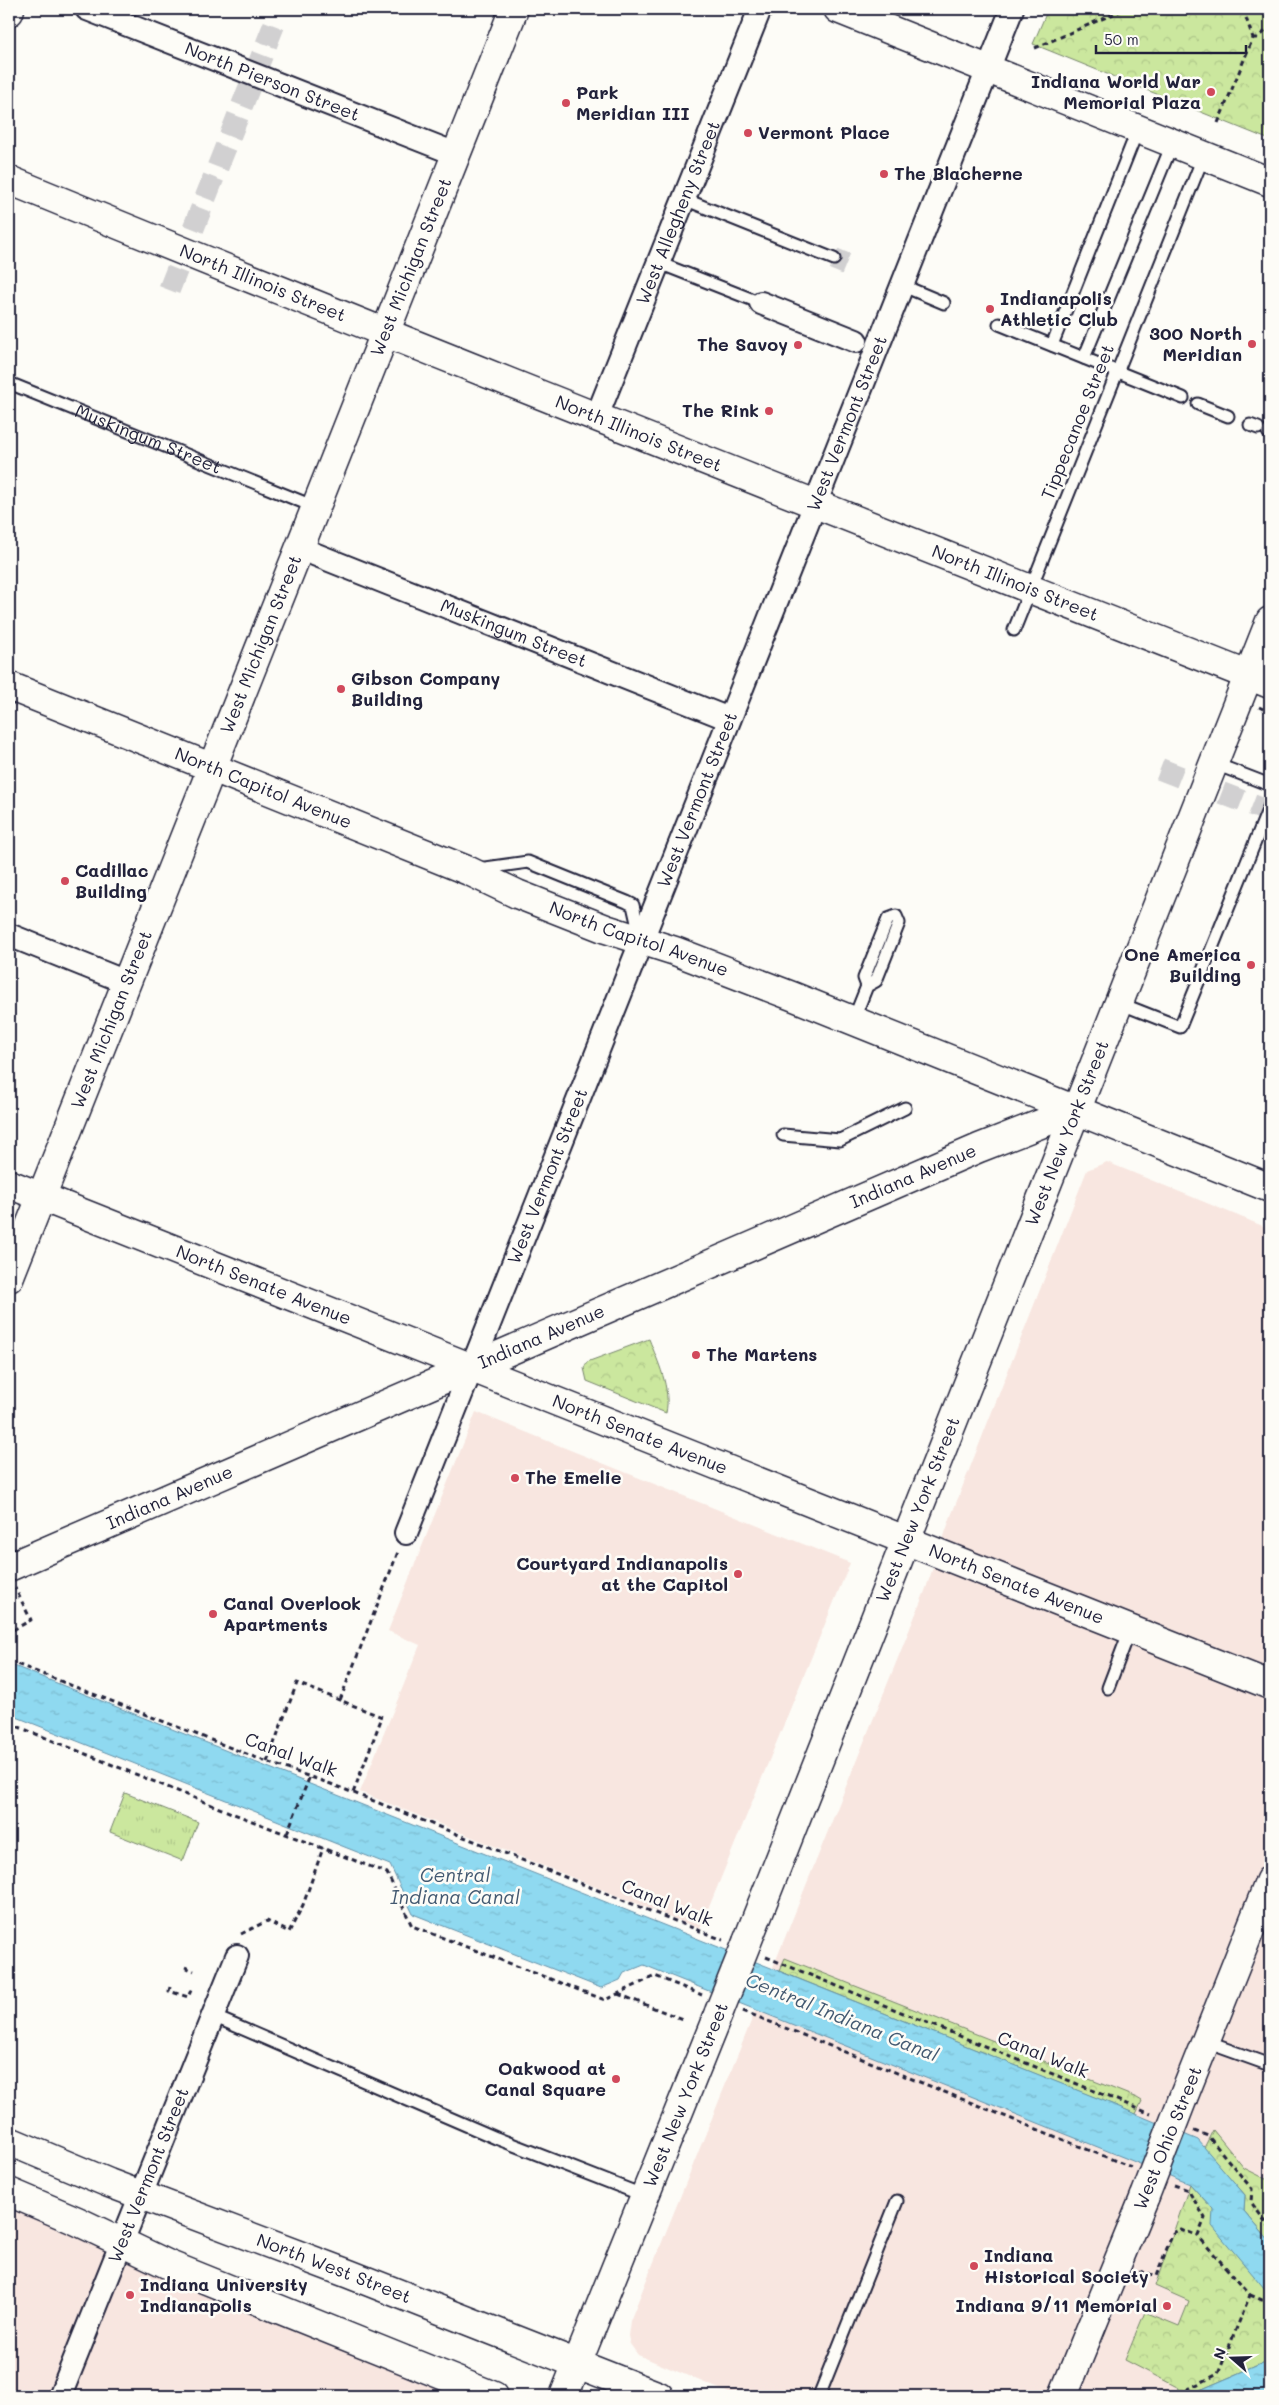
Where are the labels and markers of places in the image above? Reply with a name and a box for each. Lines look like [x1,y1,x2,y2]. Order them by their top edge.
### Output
place label: Indiana World War Memorial Plaza [1031,69,1201,114]
place label: Park Meridian III [576,80,690,125]
marker: Indiana World War Memorial Plaza [1205,86,1217,98]
marker: Park Meridian III [560,97,572,109]
place label: Vermont Place [758,120,890,144]
marker: Vermont Place [742,127,754,139]
place label: The Blacherne [894,161,1023,185]
marker: The Blacherne [878,168,890,180]
place label: Indianapolis Athletic Club [1000,286,1118,331]
marker: Indianapolis Athletic Club [984,303,996,315]
place label: 300 North Meridian [1149,321,1242,366]
place label: The Savoy [697,332,788,356]
marker: 300 North Meridian [1246,338,1258,350]
marker: The Savoy [792,339,804,351]
place label: The Rink [682,398,759,422]
marker: The Rink [763,405,775,417]
place label: Gibson Company Building [351,666,500,711]
marker: Gibson Company Building [335,683,347,695]
place label: Cadillac Building [75,858,149,903]
marker: Cadillac Building [59,875,71,887]
place label: One America Building [1124,942,1241,987]
marker: One America Building [1245,959,1257,971]
place label: The Martens [706,1342,817,1366]
marker: The Martens [690,1349,702,1361]
place label: The Emelie [525,1465,622,1489]
marker: The Emelie [509,1472,521,1484]
place label: Courtyard Indianapolis at the Capitol [516,1551,728,1596]
marker: Courtyard Indianapolis at the Capitol [732,1568,744,1580]
place label: Canal Overlook Apartments [223,1591,361,1636]
marker: Canal Overlook Apartments [207,1608,219,1620]
place label: Oakwood at Canal Square [485,2056,606,2101]
marker: Oakwood at Canal Square [610,2073,622,2085]
place label: Indiana Historical Society [984,2243,1149,2288]
marker: Indiana Historical Society [968,2260,980,2272]
place label: Indiana University Indianapolis [140,2272,308,2317]
marker: Indiana University Indianapolis [124,2289,136,2301]
place label: Indiana 9/11 Memorial [955,2293,1157,2317]
marker: Indiana 9/11 Memorial [1161,2300,1173,2312]

